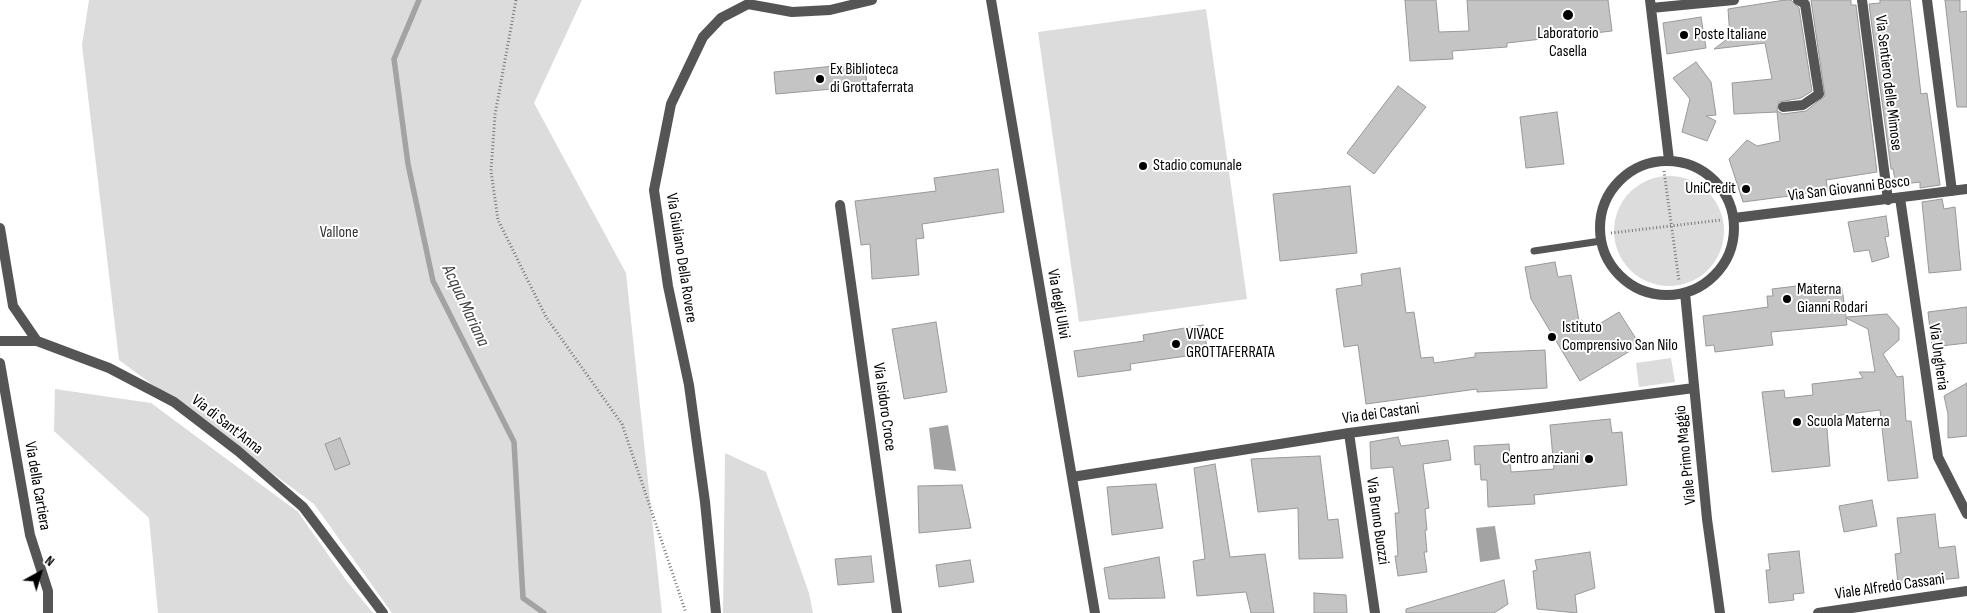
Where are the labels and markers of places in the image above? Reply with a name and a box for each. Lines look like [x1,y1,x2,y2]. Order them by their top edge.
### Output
marker: Laboratorio Casella [1561,8,1575,22]
place label: Laboratorio Casella [1537,24,1599,62]
place label: Poste Italiane [1694,25,1767,45]
marker: Poste Italiane [1678,29,1690,41]
place label: Ex Biblioteca di Grottaferrata [830,60,914,98]
marker: Ex Biblioteca di Grottaferrata [814,73,826,85]
place label: Stadio comunale [1153,156,1242,176]
marker: Stadio comunale [1137,160,1149,172]
place label: UniCredit [1685,179,1736,199]
marker: UniCredit [1740,183,1752,195]
place label: Materna Gianni Rodari [1797,280,1868,318]
marker: Materna Gianni Rodari [1781,293,1793,305]
place label: Istituto Comprensivo San Nilo [1562,318,1678,356]
place label: VIVACE GROTTAFERRATA [1186,325,1275,363]
marker: Istituto Comprensivo San Nilo [1546,331,1558,343]
marker: VIVACE GROTTAFERRATA [1170,338,1182,350]
place label: Scuola Materna [1807,412,1890,432]
marker: Scuola Materna [1791,416,1803,428]
place label: Centro anziani [1502,449,1579,469]
marker: Centro anziani [1583,453,1595,465]

